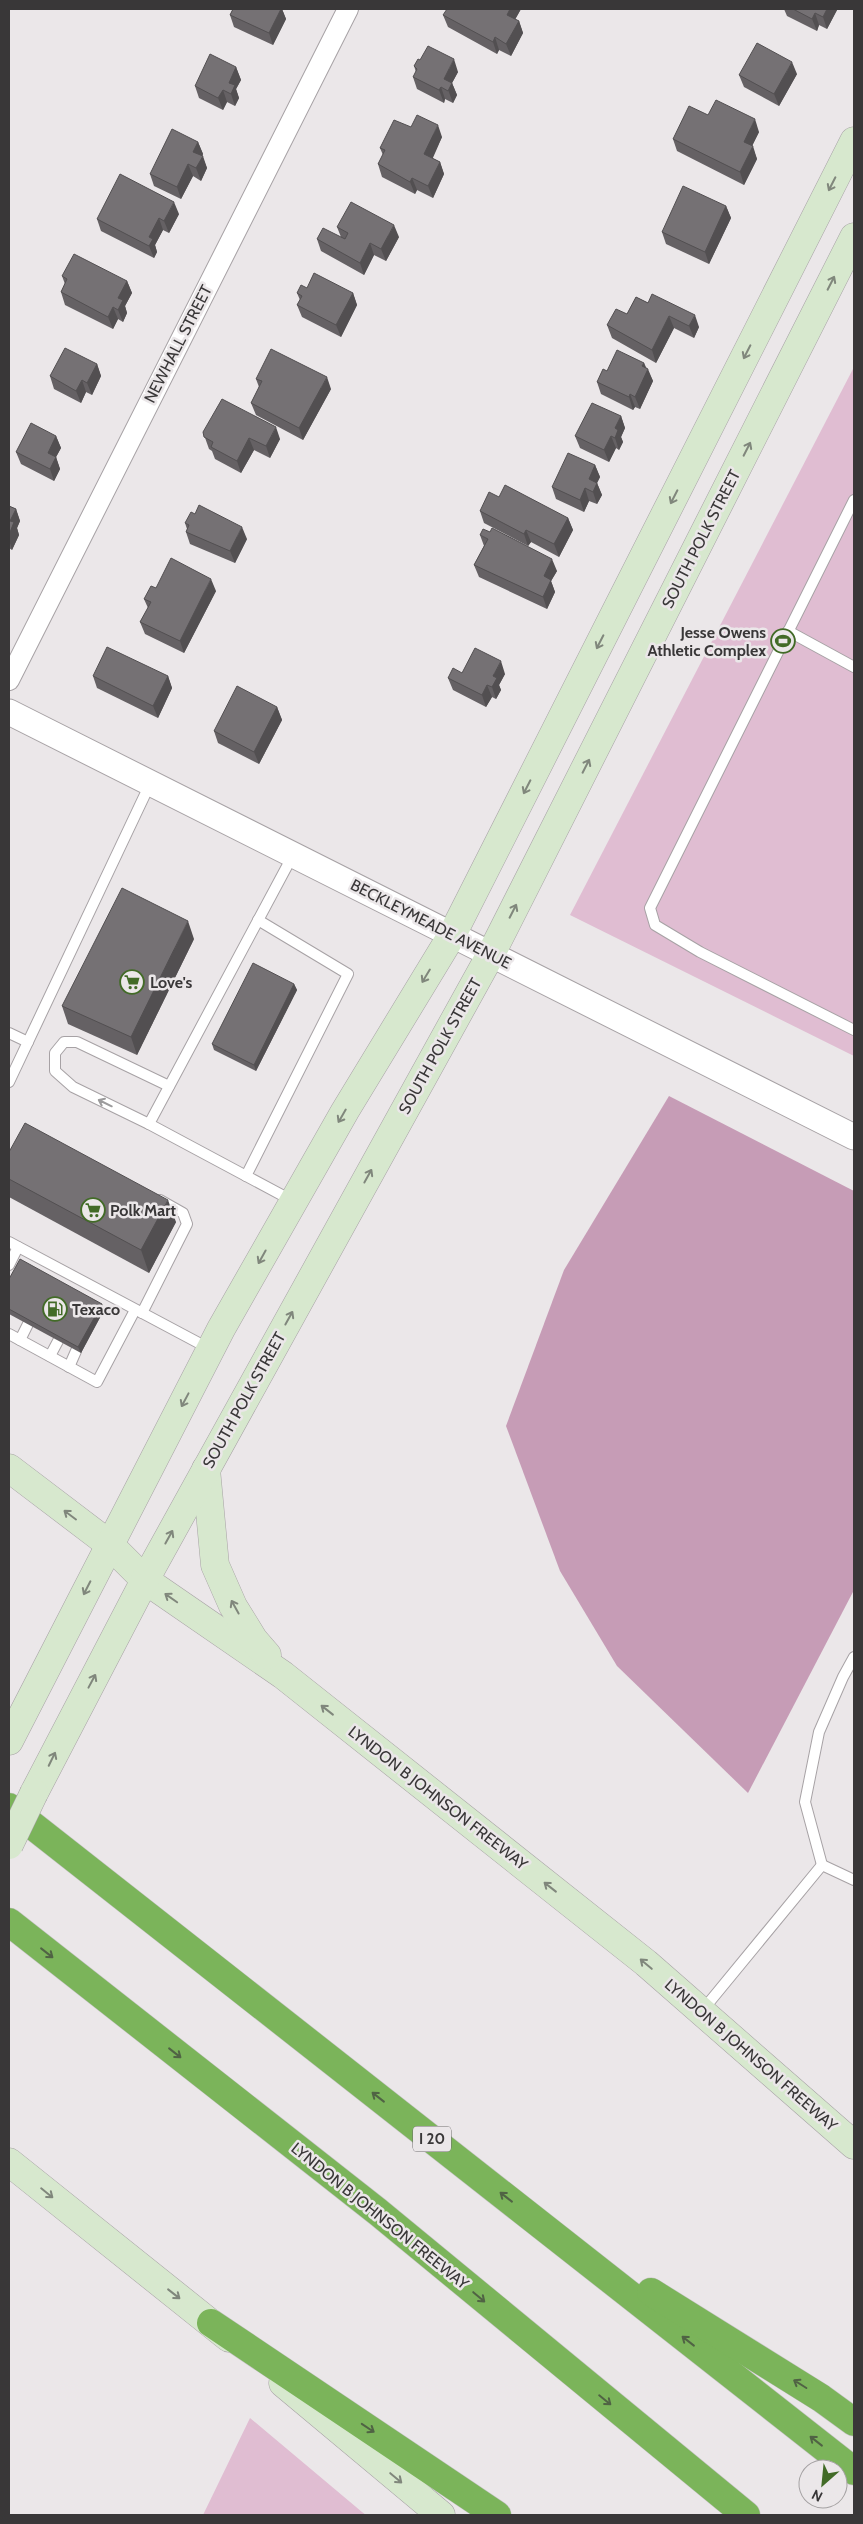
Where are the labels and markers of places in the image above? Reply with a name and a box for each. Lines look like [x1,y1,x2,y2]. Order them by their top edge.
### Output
place label: Jesse Owens Athletic Complex [648,623,766,660]
sports icon: Jesse Owens Athletic Complex [770,628,796,654]
supermarket icon: Love's [119,969,145,995]
place label: Love's [150,973,192,992]
supermarket icon: Polk Mart [80,1197,106,1223]
place label: Polk Mart [110,1201,177,1220]
fuel station icon: Texaco [42,1296,68,1322]
place label: Texaco [72,1300,120,1319]

